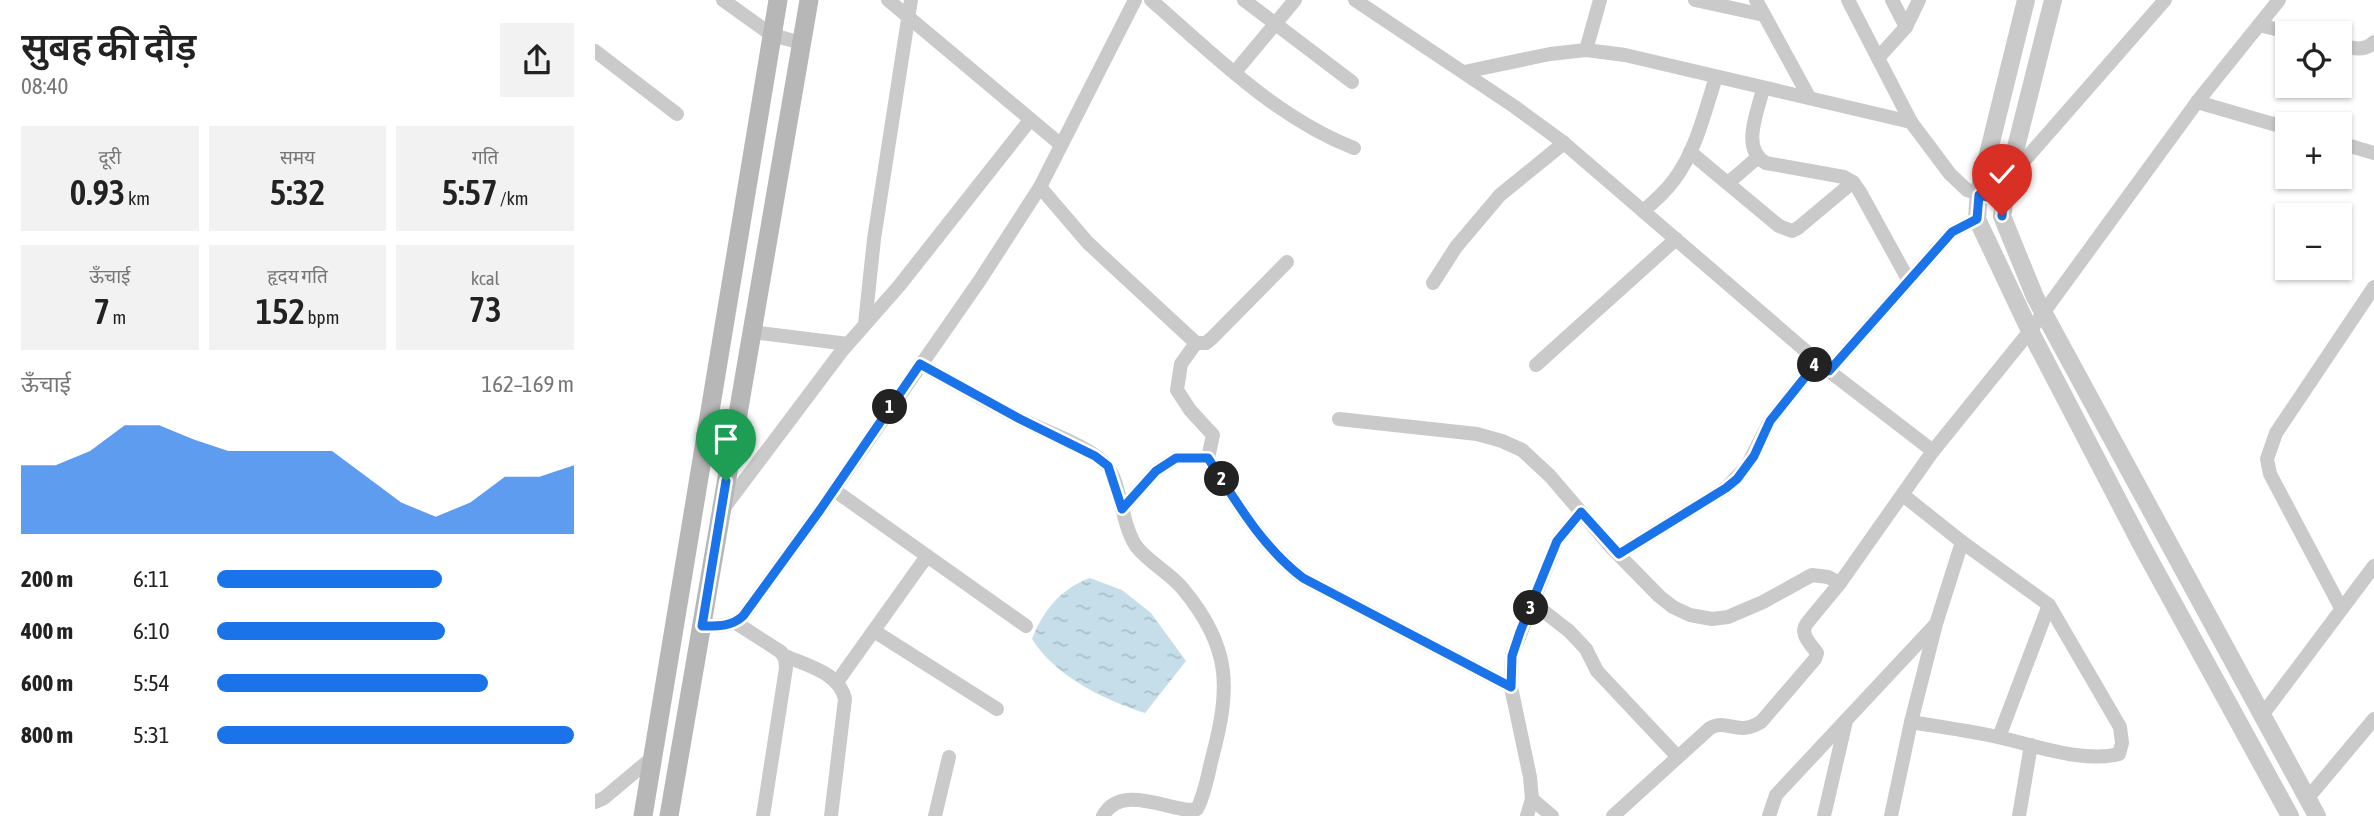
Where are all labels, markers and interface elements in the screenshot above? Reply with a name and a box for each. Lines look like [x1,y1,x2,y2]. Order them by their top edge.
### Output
map controls [2275,21,2352,280]
button: locate [2275,21,2352,98]
button: share [500,23,574,97]
text: सुबह की दौड़ [21,25,197,68]
text: 08:40 [21,73,68,99]
button: + [2275,112,2352,189]
pin [1972,144,2032,216]
text: दूरी [98,146,121,168]
text: समय [280,146,315,168]
text: गति [472,146,498,168]
icon: check [1983,155,2021,193]
text: 0.93 [70,172,125,212]
text: 5:32 [270,172,325,212]
text: 5:57 [442,172,497,212]
text: km [125,187,150,209]
text: /km [497,187,529,209]
button: − [2275,203,2352,280]
text: ऊँचाई [89,265,130,287]
text: हृदय गति [267,265,328,287]
text: kcal [471,267,500,289]
text: 73 [469,289,502,329]
text: 7 [93,291,110,331]
text: 152 [256,291,305,331]
text: m [110,306,126,328]
text: bpm [305,306,339,328]
pin: 4 [1797,348,1833,382]
text: 4 [1810,353,1819,375]
text: ऊँचाई [21,371,71,397]
text: 162–169 m [481,371,574,397]
pin: 1 [873,390,907,424]
text: 1 [885,395,894,417]
pin [696,409,756,481]
icon: arrive [707,420,745,458]
pin: 2 [1205,462,1239,496]
text: 2 [1217,467,1226,489]
text: 200 m [21,566,73,592]
text: 6:11 [133,566,170,592]
pin: 3 [1513,590,1549,626]
text: 3 [1526,596,1535,618]
text: 400 m [21,618,73,644]
text: 6:10 [133,618,170,644]
text: 600 m [21,670,73,696]
text: 5:54 [133,670,170,696]
text: 800 m [21,722,73,748]
text: 5:31 [133,722,170,748]

